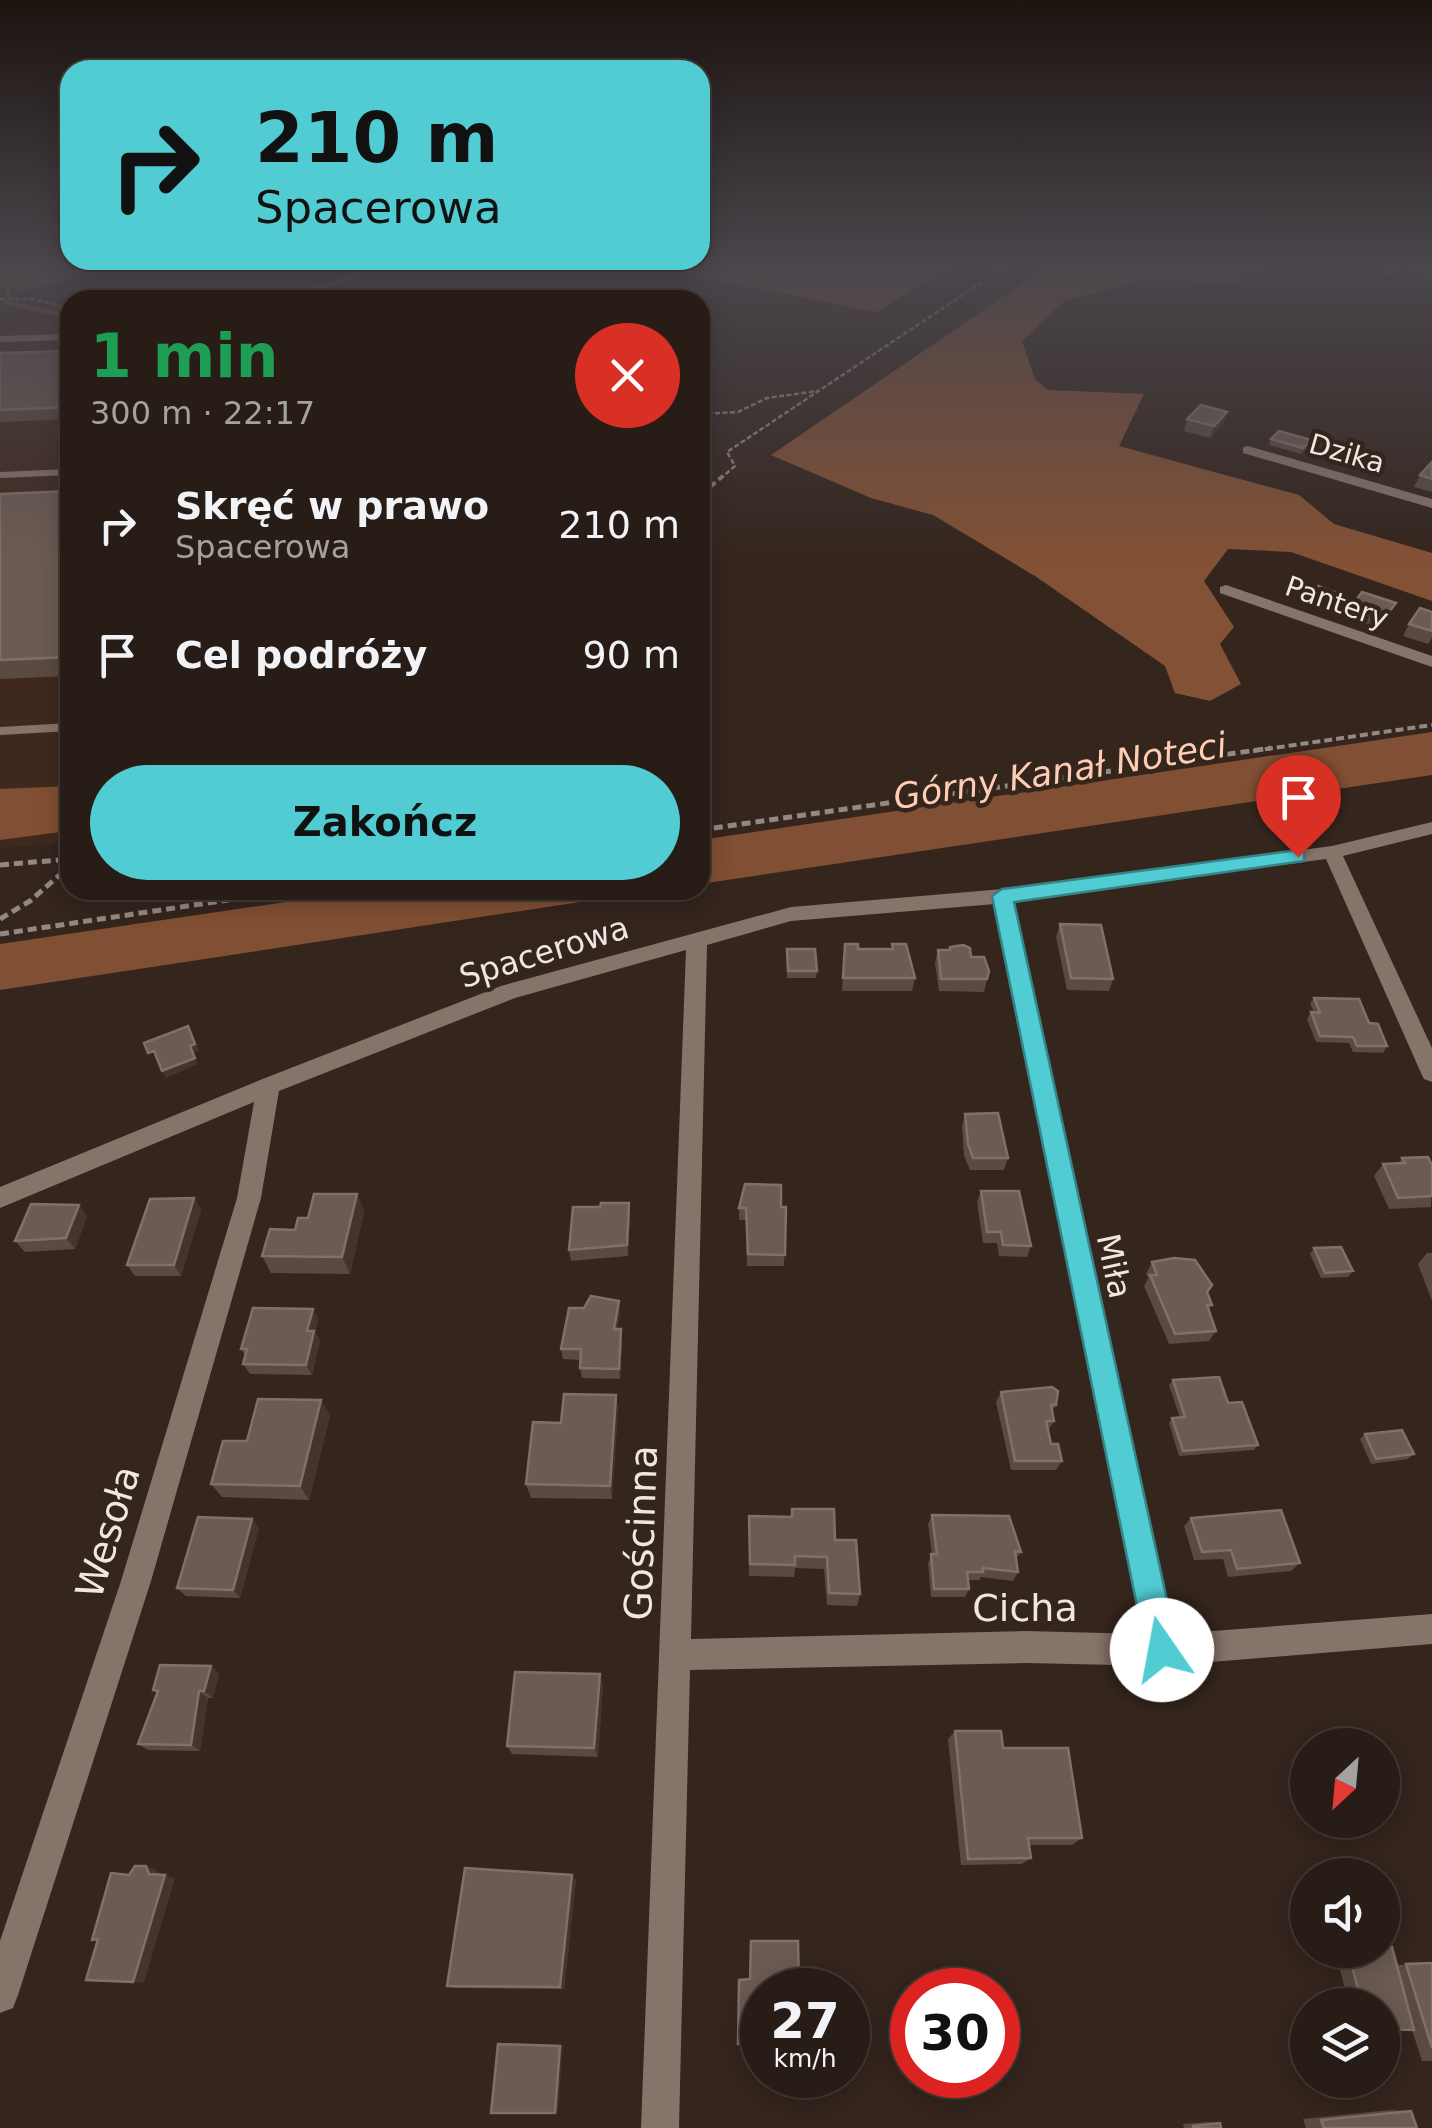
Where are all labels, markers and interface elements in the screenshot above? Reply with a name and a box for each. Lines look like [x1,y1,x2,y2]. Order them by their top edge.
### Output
text: 210 m [255,97,498,179]
icon: right [90,100,220,230]
text: Spacerowa [255,181,502,234]
text: 1 min [90,321,278,391]
button: close [575,323,680,428]
text: 300 m · 22:17 [90,394,315,432]
street label: Dzika [1305,427,1388,480]
text: Skręć w prawo [175,484,489,528]
icon: right [90,498,145,553]
text: 210 m [558,503,680,547]
text: Spacerowa [175,528,350,566]
street label: Pantery [1281,569,1393,635]
icon: arrive [90,628,145,683]
text: Cel podróży [175,633,427,677]
text: 90 m [583,633,680,677]
water label: Górny Kanał Noteci [891,725,1230,817]
pin [1256,755,1341,858]
button: Zakończ [90,765,680,880]
icon: arrive [1271,770,1326,825]
street label: Spacerowa [455,908,633,996]
street label: Miła [1089,1230,1139,1302]
street label: Gościnna [616,1445,666,1621]
street label: Wesoła [67,1461,149,1603]
street label: Cicha [972,1586,1078,1630]
position arrow [1110,1598,1214,1702]
north arrow [1290,1728,1400,1838]
map controls [1290,1728,1400,2098]
button: sound [1290,1858,1400,1968]
speed limit sign: 30 [890,1968,1020,2098]
button: layers [1290,1988,1400,2098]
text: 27 [770,1992,840,2050]
text: km/h [773,2044,837,2073]

